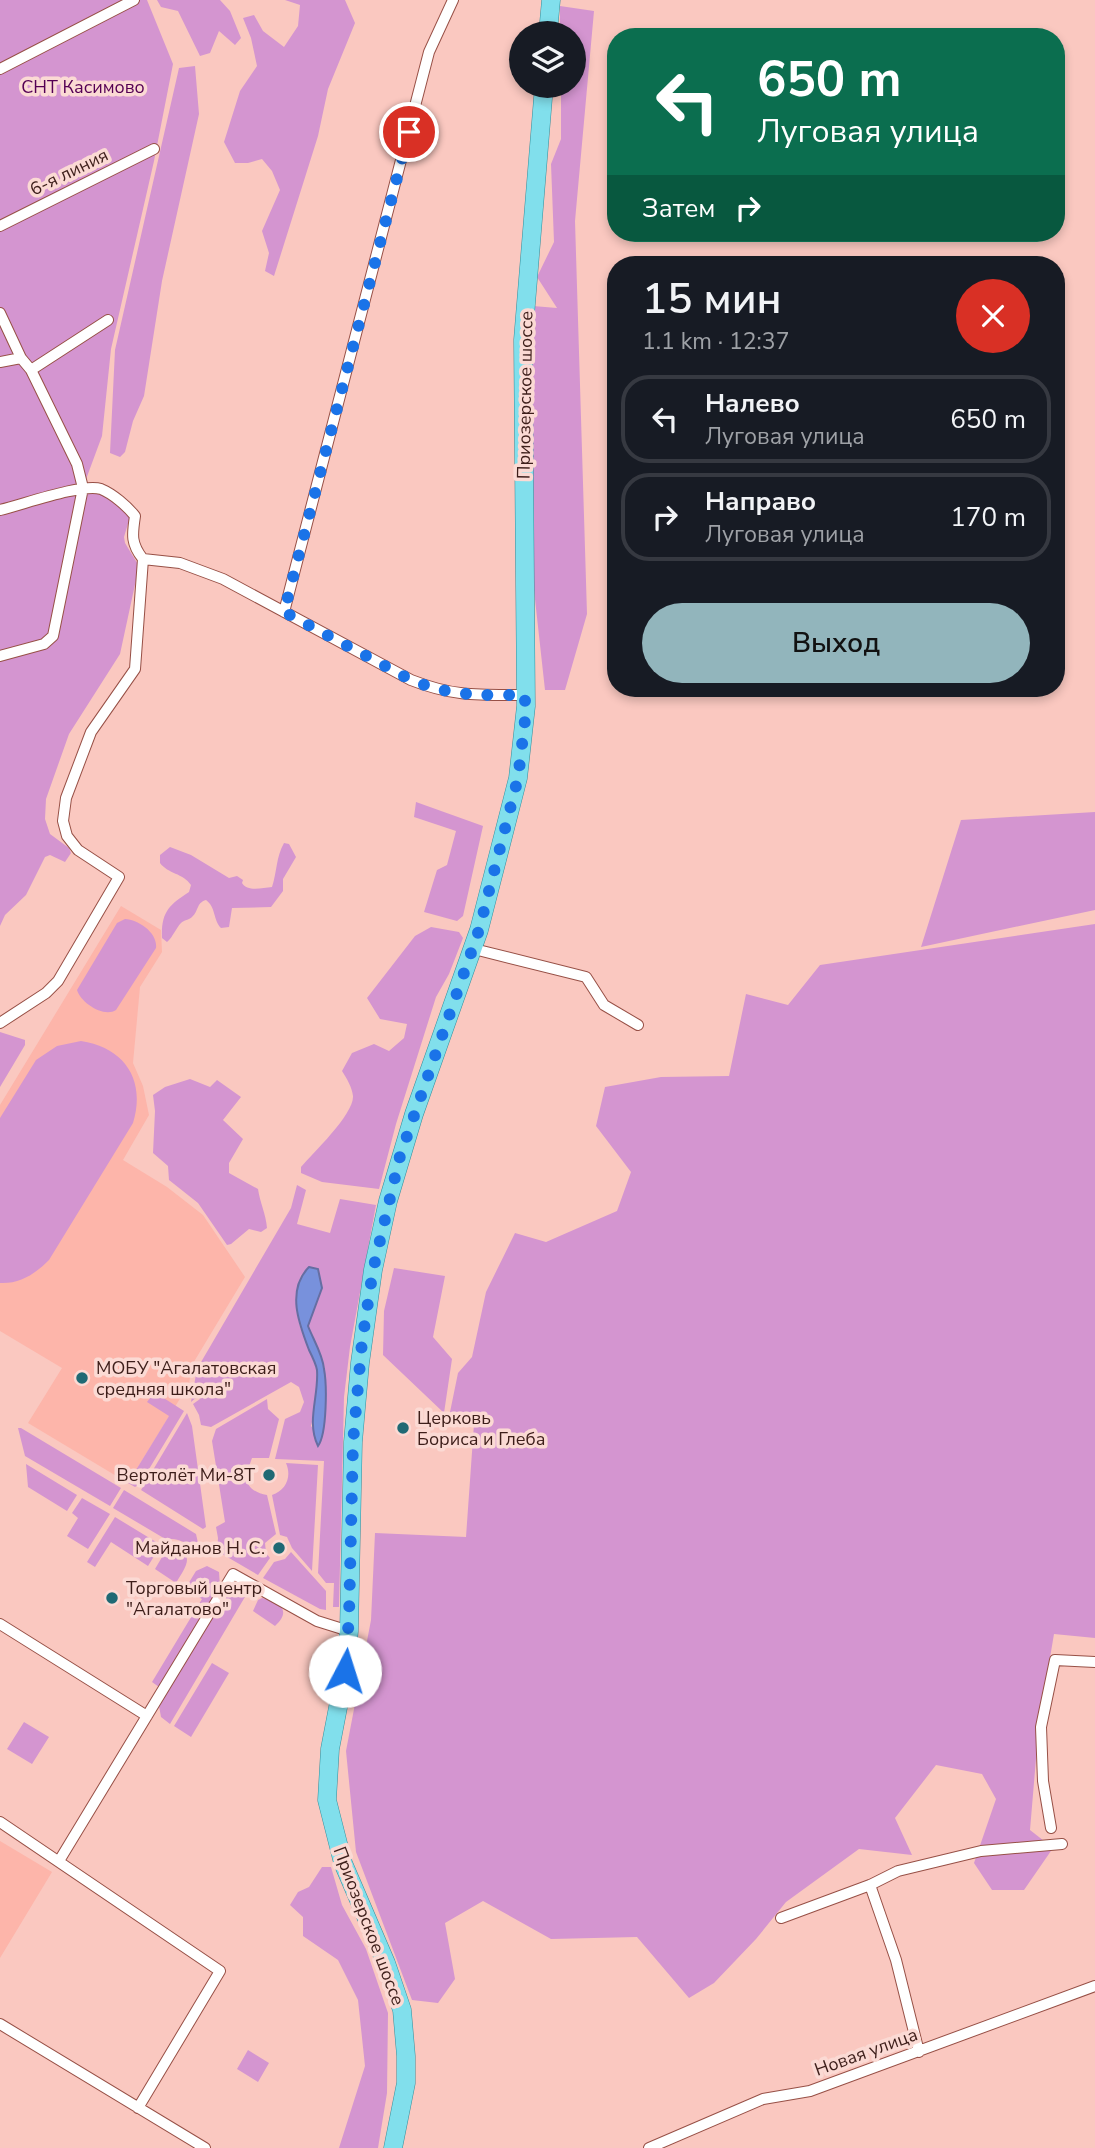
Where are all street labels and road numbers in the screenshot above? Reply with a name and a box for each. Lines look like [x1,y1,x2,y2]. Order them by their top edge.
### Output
street label: 6-я линия [26,143,112,201]
street label: Приозерское шоссе [512,311,538,479]
street label: Приозерское шоссе [328,1843,410,2009]
street label: Новая улица [811,2022,921,2082]

